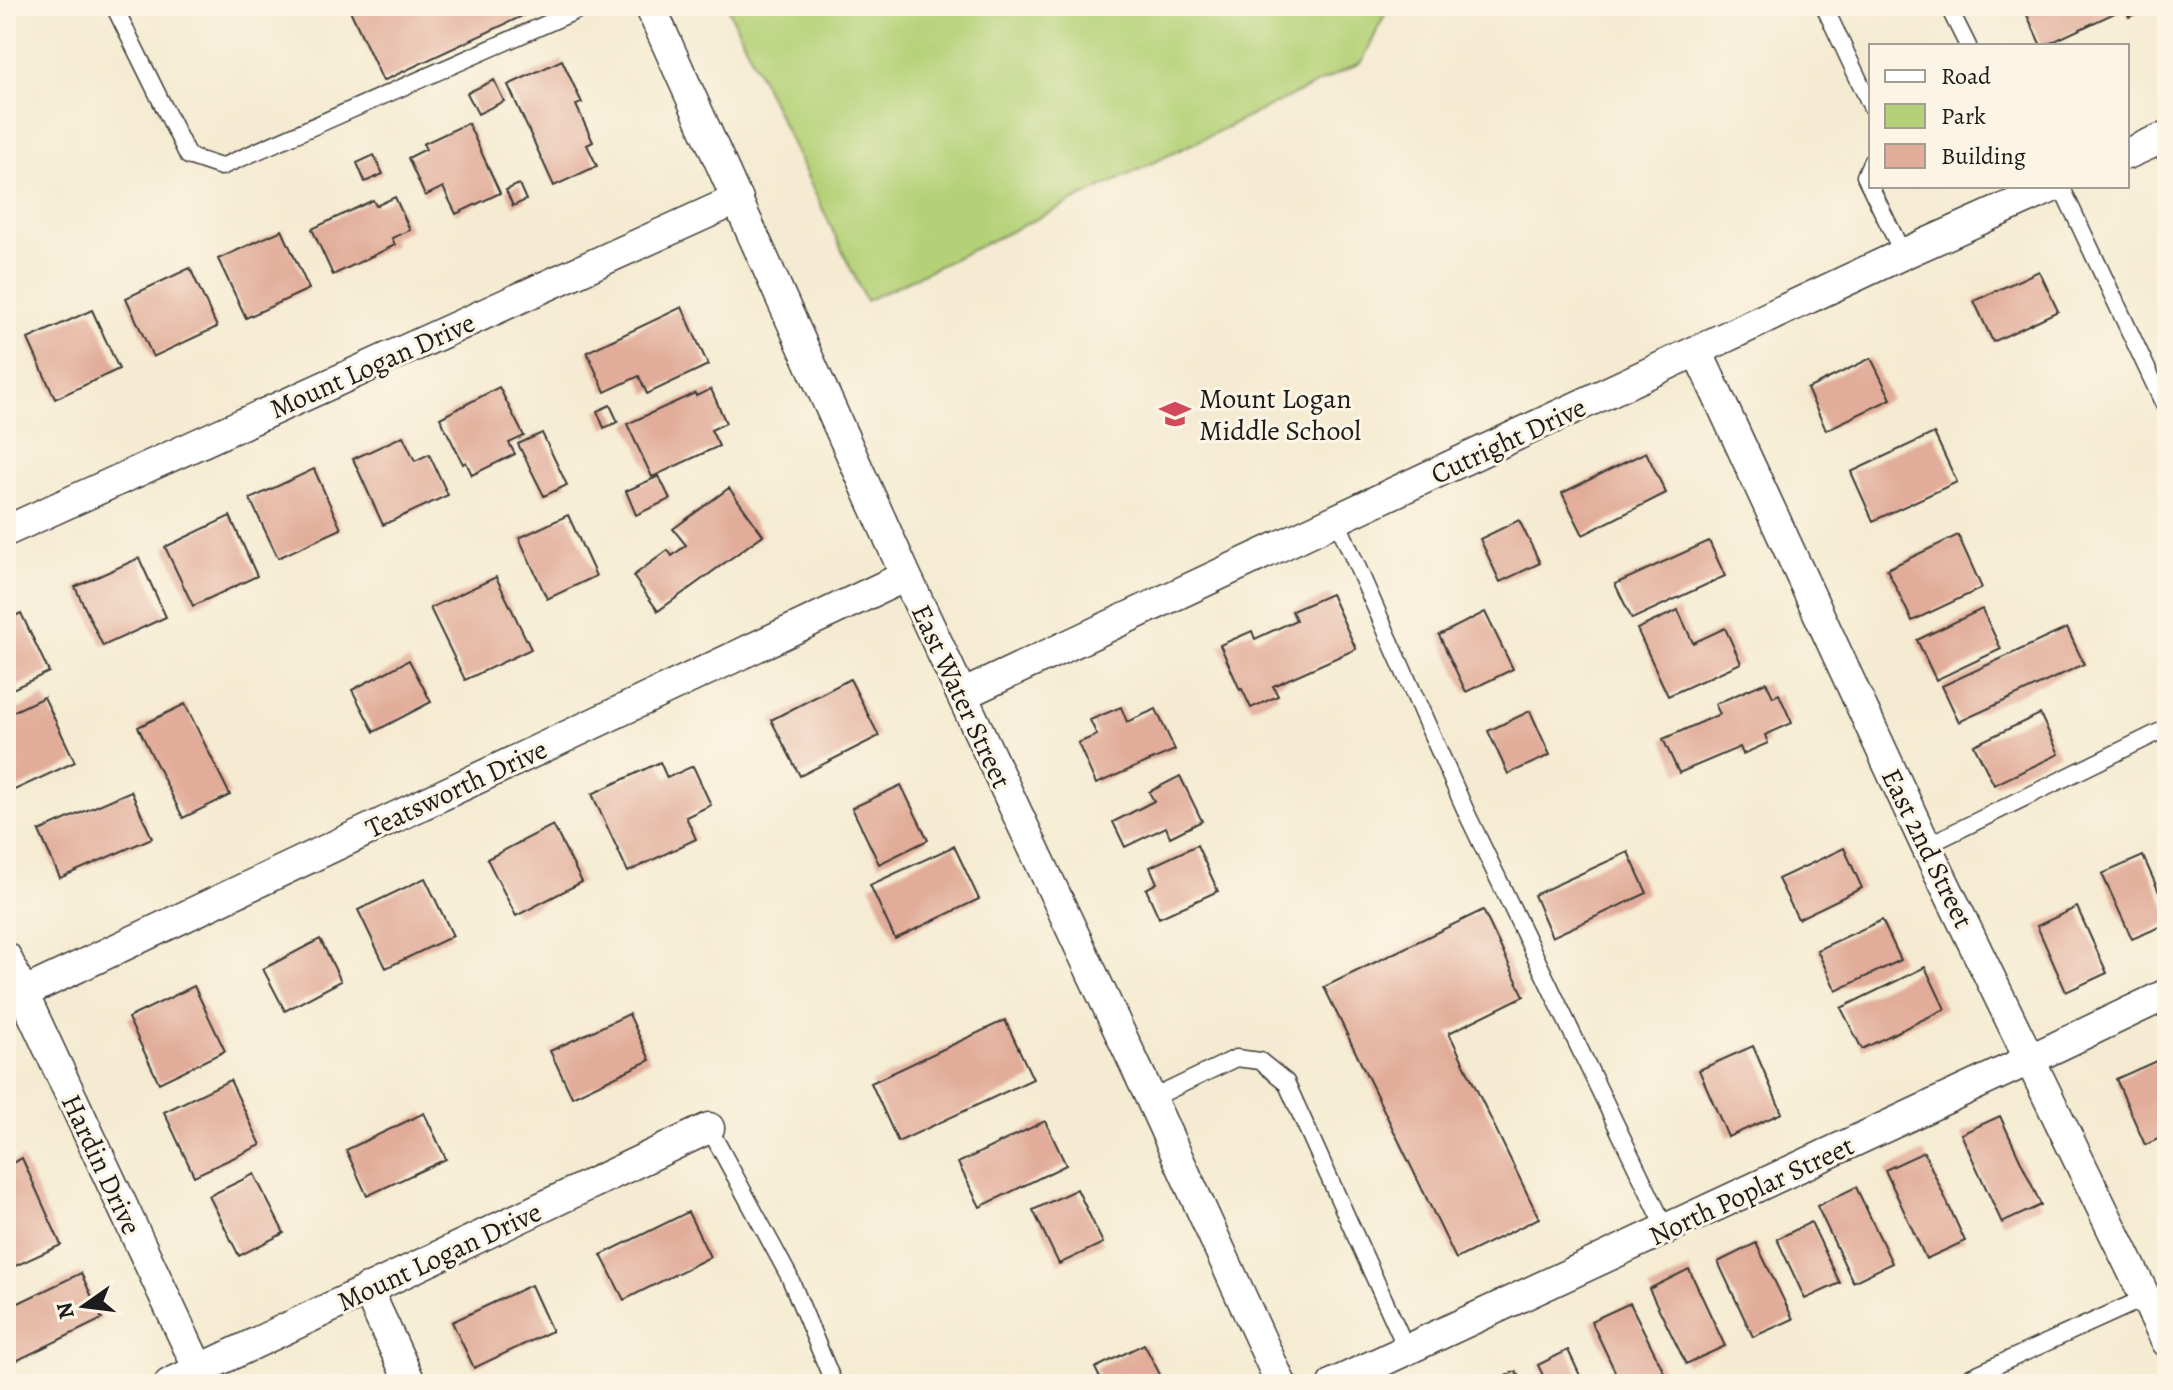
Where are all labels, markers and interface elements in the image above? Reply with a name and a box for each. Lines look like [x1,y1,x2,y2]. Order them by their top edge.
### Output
legend [1869,44,2129,188]
text: Road [1941,60,1991,92]
text: Park [1941,100,1986,132]
text: Building [1941,140,2026,172]
street label: Mount Logan Drive [264,304,481,428]
place label: Mount Logan Middle School [1199,380,1361,450]
street label: Cutright Drive [1425,388,1592,493]
school or university icon: Mount Logan Middle School [1158,397,1192,431]
street label: East Water Street [902,598,1020,795]
street label: Teatsworth Drive [359,730,553,848]
street label: East 2nd Street [1872,762,1982,935]
street label: Hardin Drive [52,1088,150,1241]
street label: North Poplar Street [1643,1127,1860,1255]
street label: Mount Logan Drive [331,1193,548,1321]
north arrow [44,1266,124,1346]
text: N [49,1299,82,1322]

